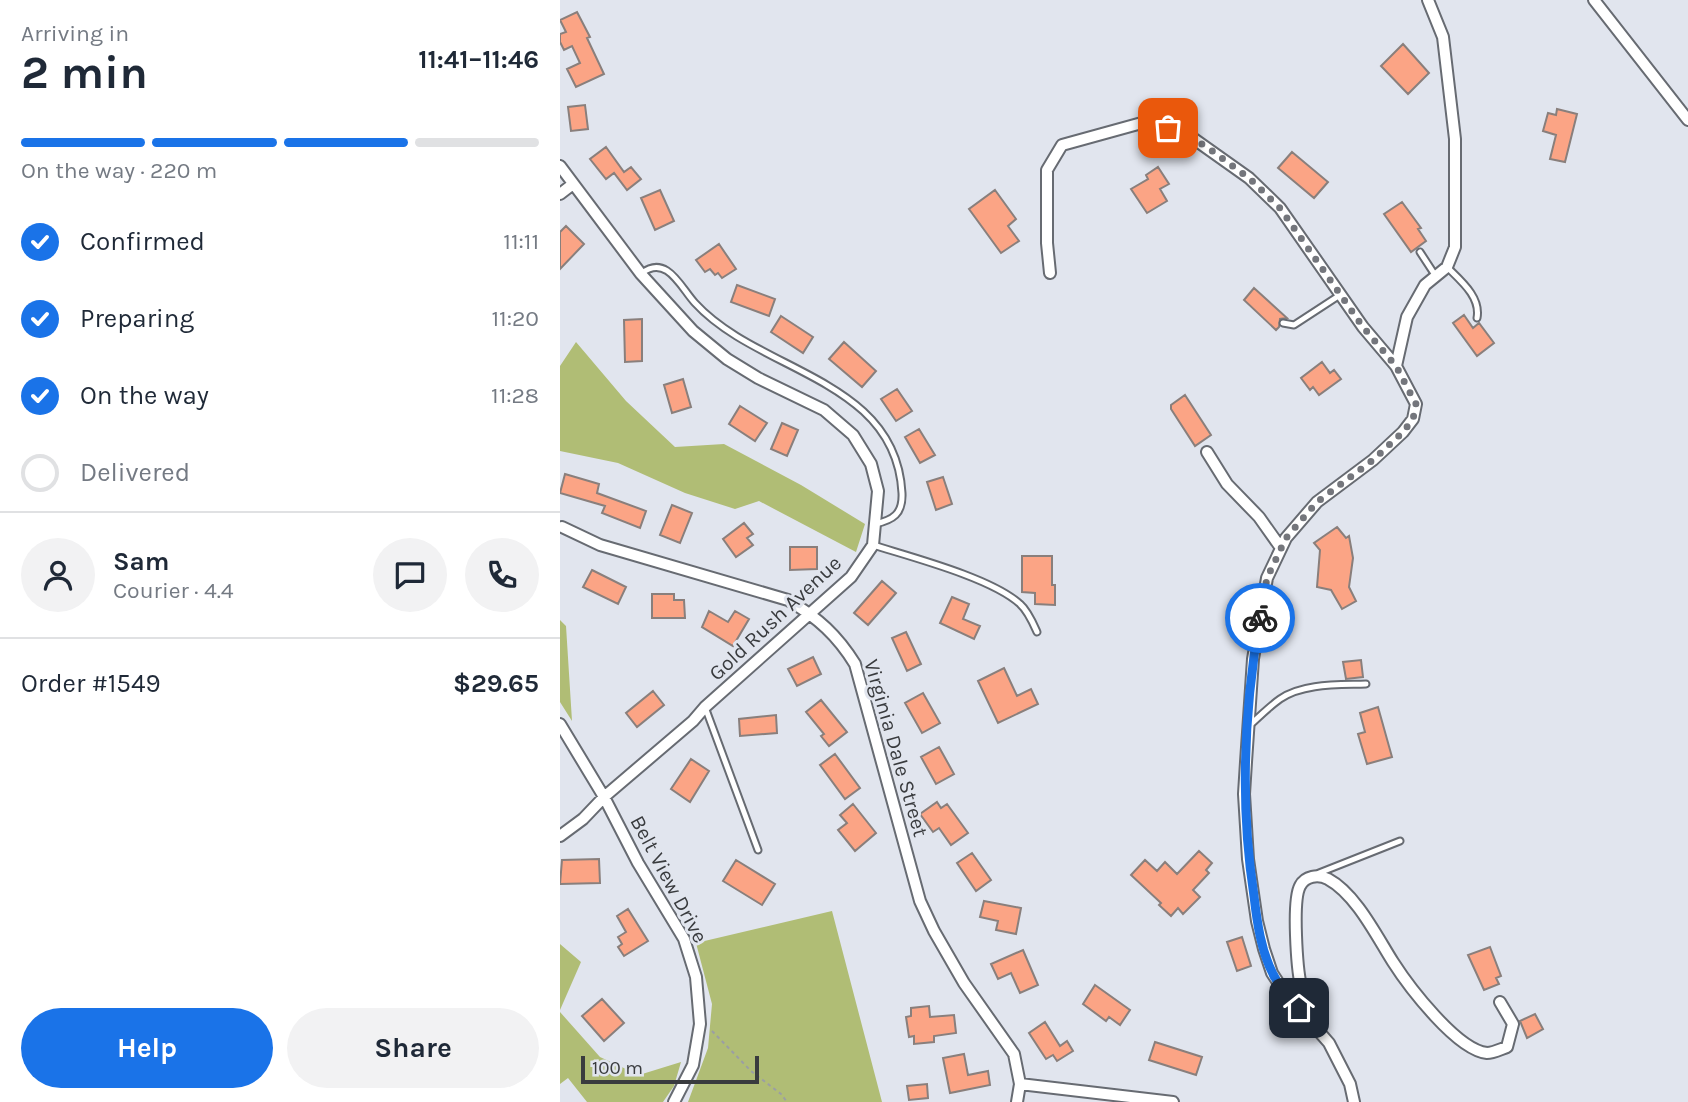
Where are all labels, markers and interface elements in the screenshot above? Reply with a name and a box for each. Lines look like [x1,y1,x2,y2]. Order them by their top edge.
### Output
text: Arriving in [21,20,129,47]
text: 11:41–11:46 [418,44,539,75]
text: 2 min [21,46,148,100]
pin [1138,98,1198,158]
icon: bag [1149,109,1187,147]
text: On the way · 220 m [21,157,217,184]
icon: check [21,223,59,261]
text: Confirmed [80,226,205,257]
text: 11:11 [503,228,539,255]
icon: check [21,300,59,338]
text: Preparing [80,303,194,334]
text: 11:20 [492,305,539,332]
icon: check [21,377,59,415]
text: On the way [80,380,209,411]
text: 11:28 [491,382,539,409]
text: Delivered [80,457,190,488]
button: person [21,538,95,612]
button: chat [373,538,447,612]
button: phone [465,538,539,612]
text: Sam [113,546,169,577]
street label: Gold Rush Avenue [704,551,846,685]
text: Courier · 4.4 [113,577,234,604]
courier [1225,583,1295,653]
icon: bike [1241,599,1279,637]
street label: Virginia Dale Street [859,656,933,840]
text: Order #1549 [21,668,161,699]
text: $29.65 [453,668,539,699]
street label: Belt View Drive [625,811,713,947]
pin [1269,978,1329,1038]
icon: home [1280,989,1318,1027]
button: Help [21,1008,273,1088]
button: Share [287,1008,539,1088]
scale bar [581,1053,760,1085]
text: 100 m [592,1057,643,1079]

